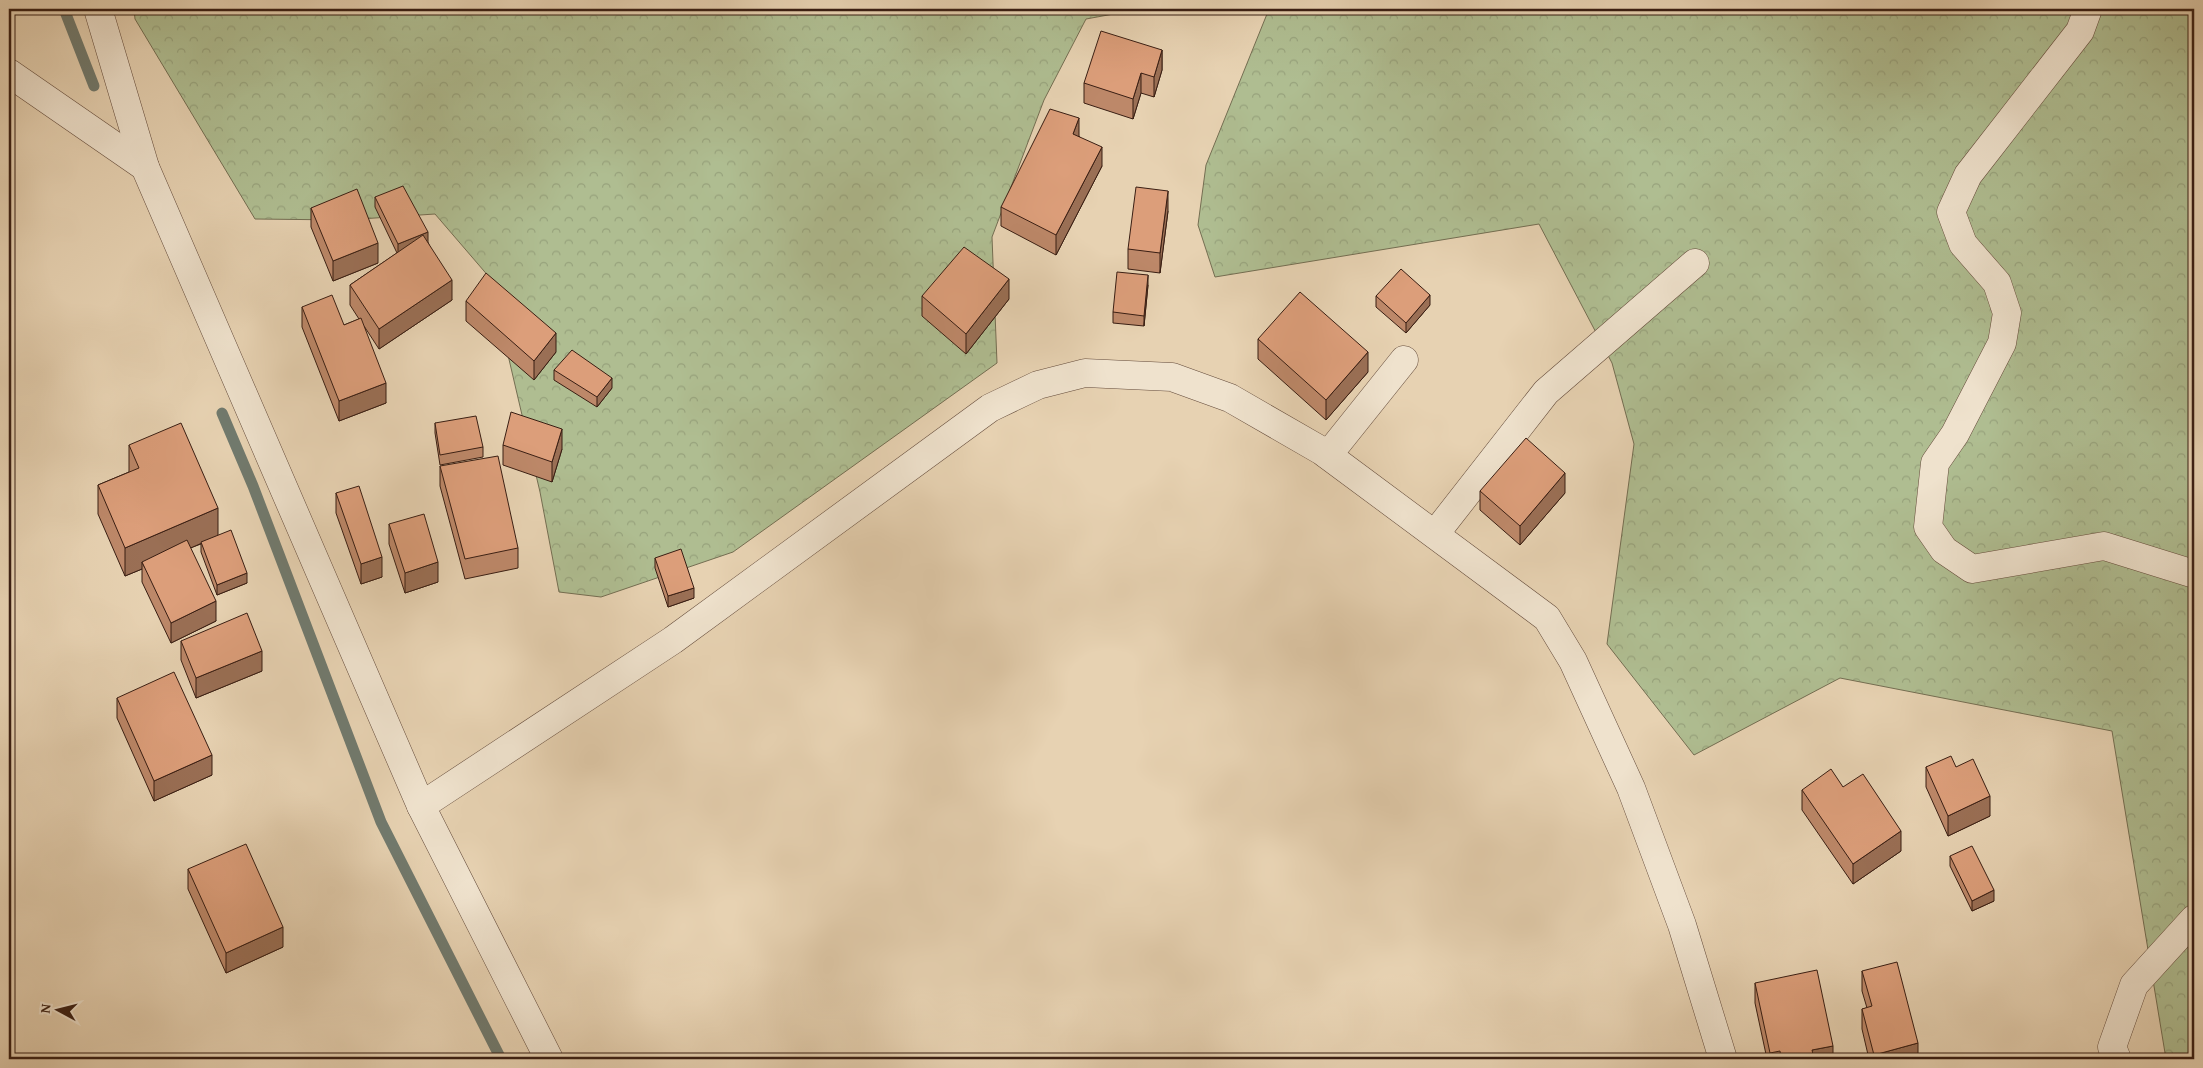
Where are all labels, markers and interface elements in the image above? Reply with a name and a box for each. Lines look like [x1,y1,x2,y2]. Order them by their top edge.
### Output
north arrow [32,986,82,1036]
text: N [35,1002,56,1014]

